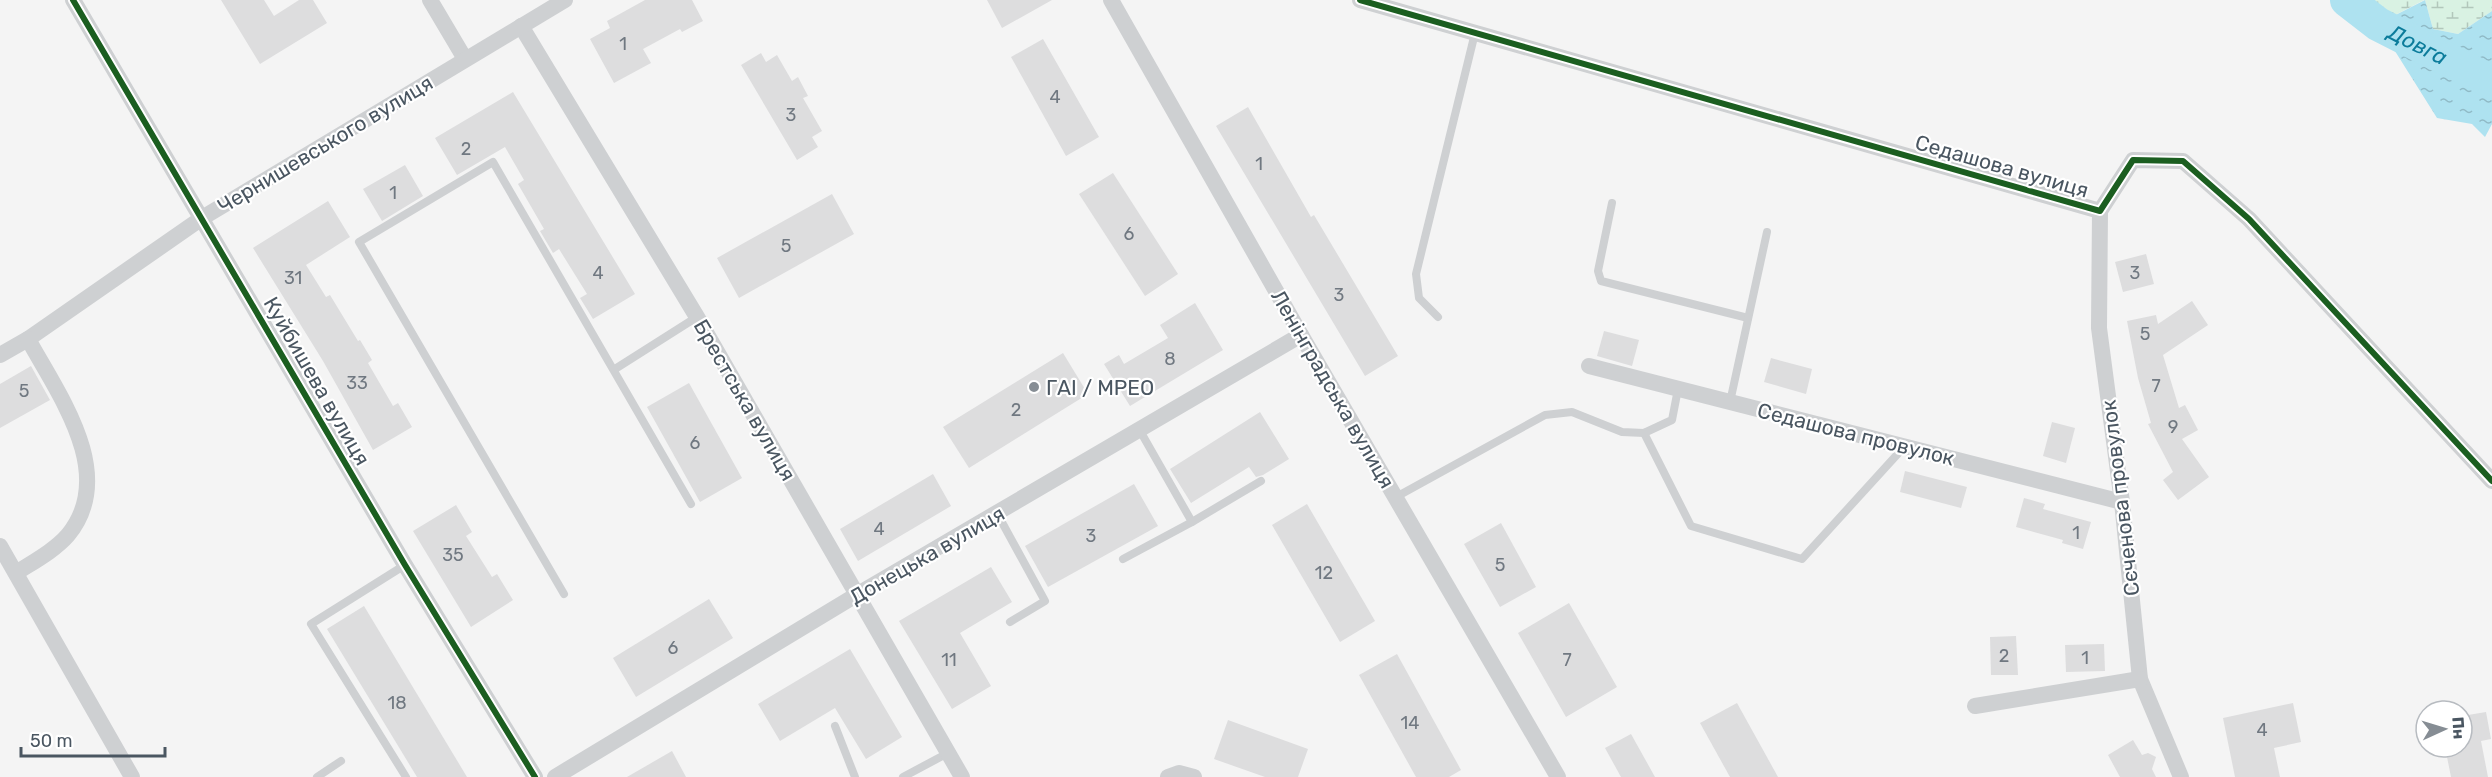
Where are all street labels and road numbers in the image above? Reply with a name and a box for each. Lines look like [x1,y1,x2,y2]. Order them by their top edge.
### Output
street label: Чернишевського вулиця [213,70,437,218]
street label: Седашова вулиця [1912,129,2092,203]
street label: Ленінградська вулиця [1266,285,1400,493]
street label: Куйбишева вулиця [259,292,375,470]
street label: Брестська вулиця [689,315,801,485]
street label: Седашова провулок [1755,397,1957,471]
street label: Сєченова провулок [2096,398,2144,598]
street label: Донецька вулиця [845,500,1009,610]

